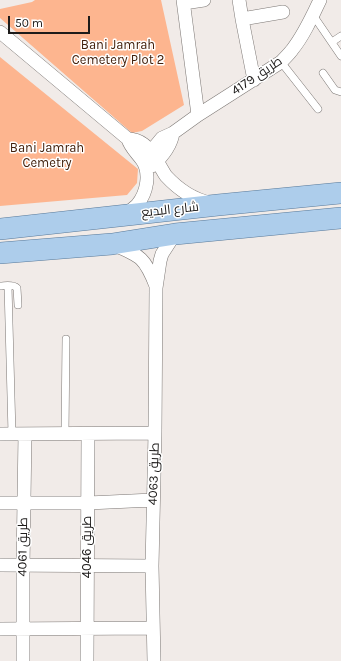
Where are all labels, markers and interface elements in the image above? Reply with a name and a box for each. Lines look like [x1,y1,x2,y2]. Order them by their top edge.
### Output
scale bar [10,8,92,34]
text: 50 m [15,16,43,30]
park label: Bani Jamrah Cemetery Plot 2 [72,37,164,68]
street label: طريق 4179 [229,53,285,99]
park label: Bani Jamrah Cemetry [10,140,84,171]
street label: شارع البديع [140,199,200,221]
street label: طريق 4063 [145,442,163,506]
street label: طريق 4046 [79,516,95,578]
street label: طريق 4061 [15,517,31,577]

